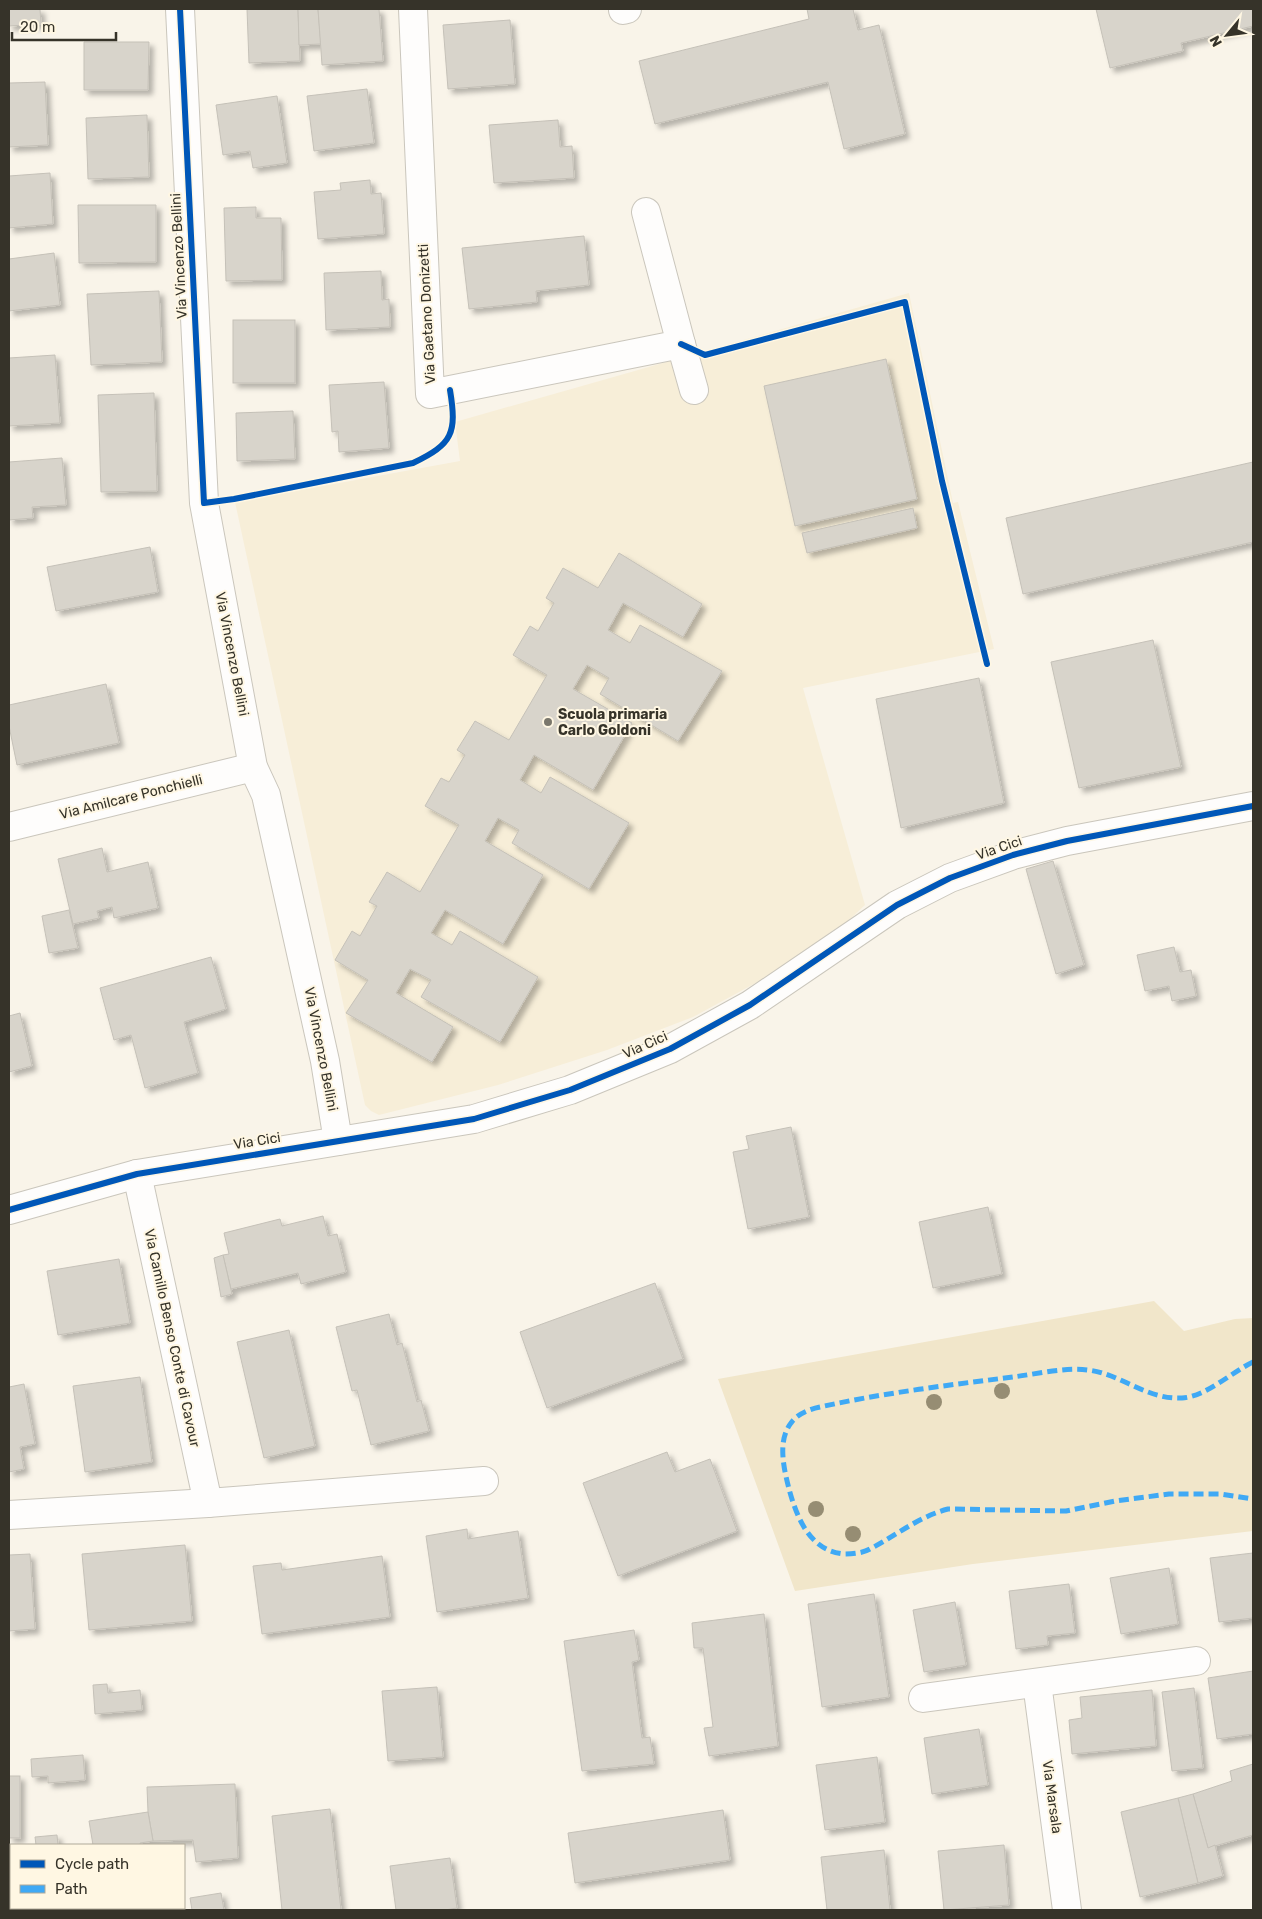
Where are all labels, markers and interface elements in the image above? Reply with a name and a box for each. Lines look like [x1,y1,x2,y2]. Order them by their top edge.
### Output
scale bar [12,10,116,42]
north arrow [1202,10,1252,60]
text: 20 m [20,18,55,36]
text: N [1206,33,1226,50]
street label: Via Vincenzo Bellini [167,193,191,319]
street label: Via Gaetano Donizetti [415,243,439,385]
street label: Via Vincenzo Bellini [212,590,252,718]
place label: Scuola primaria Carlo Goldoni [558,706,667,739]
marker: Scuola primaria Carlo Goldoni [542,716,554,728]
street label: Via Amilcare Ponchielli [58,771,204,823]
street label: Via Cici [974,832,1024,864]
street label: Via Vincenzo Bellini [301,985,341,1113]
street label: Via Cici [620,1028,670,1062]
street label: Via Cici [232,1129,282,1153]
street label: Via Camillo Benso Conte di Cavour [141,1227,204,1449]
street label: Via Marsala [1038,1759,1066,1835]
legend [10,1844,185,1909]
text: Cycle path [55,1855,129,1873]
text: Path [55,1880,88,1898]

